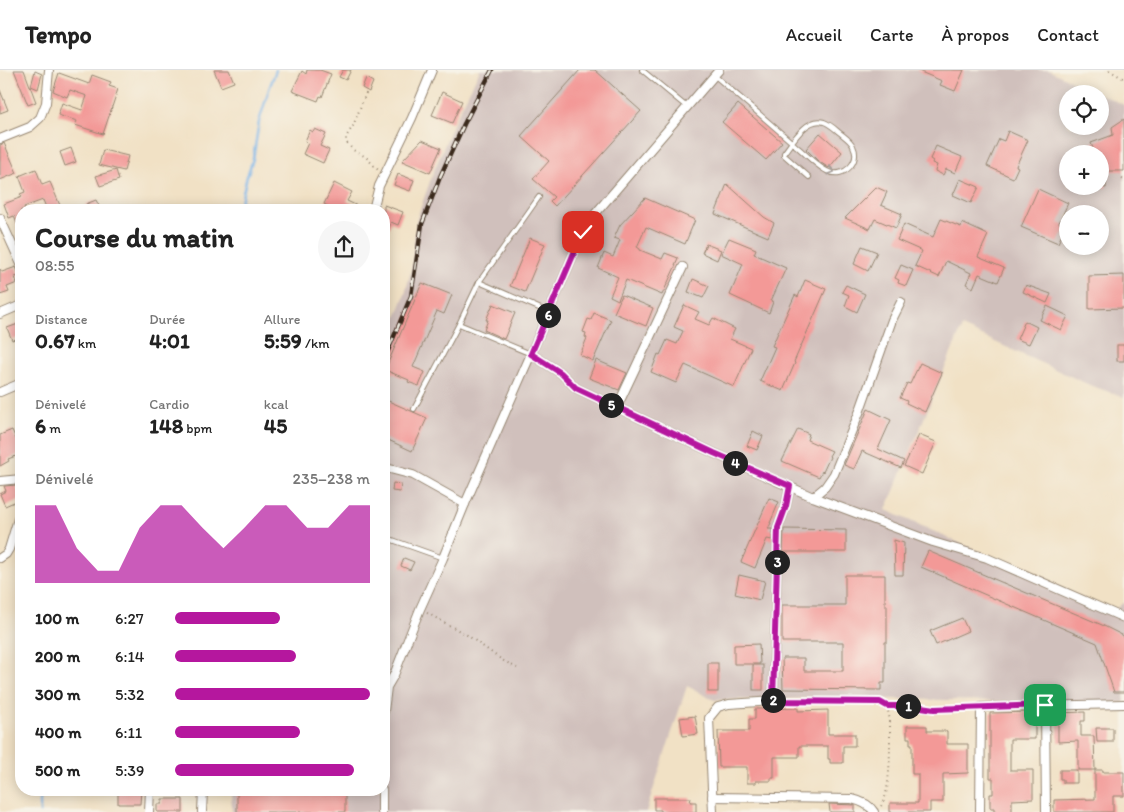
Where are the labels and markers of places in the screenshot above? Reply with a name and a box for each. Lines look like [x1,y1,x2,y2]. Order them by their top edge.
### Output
pin [562,211,604,253]
pin: 6 [536,302,560,328]
pin: 5 [598,392,624,418]
pin: 4 [722,450,748,476]
pin: 3 [764,550,790,574]
pin [1024,684,1066,726]
pin: 2 [760,688,786,712]
pin: 1 [896,694,920,718]

